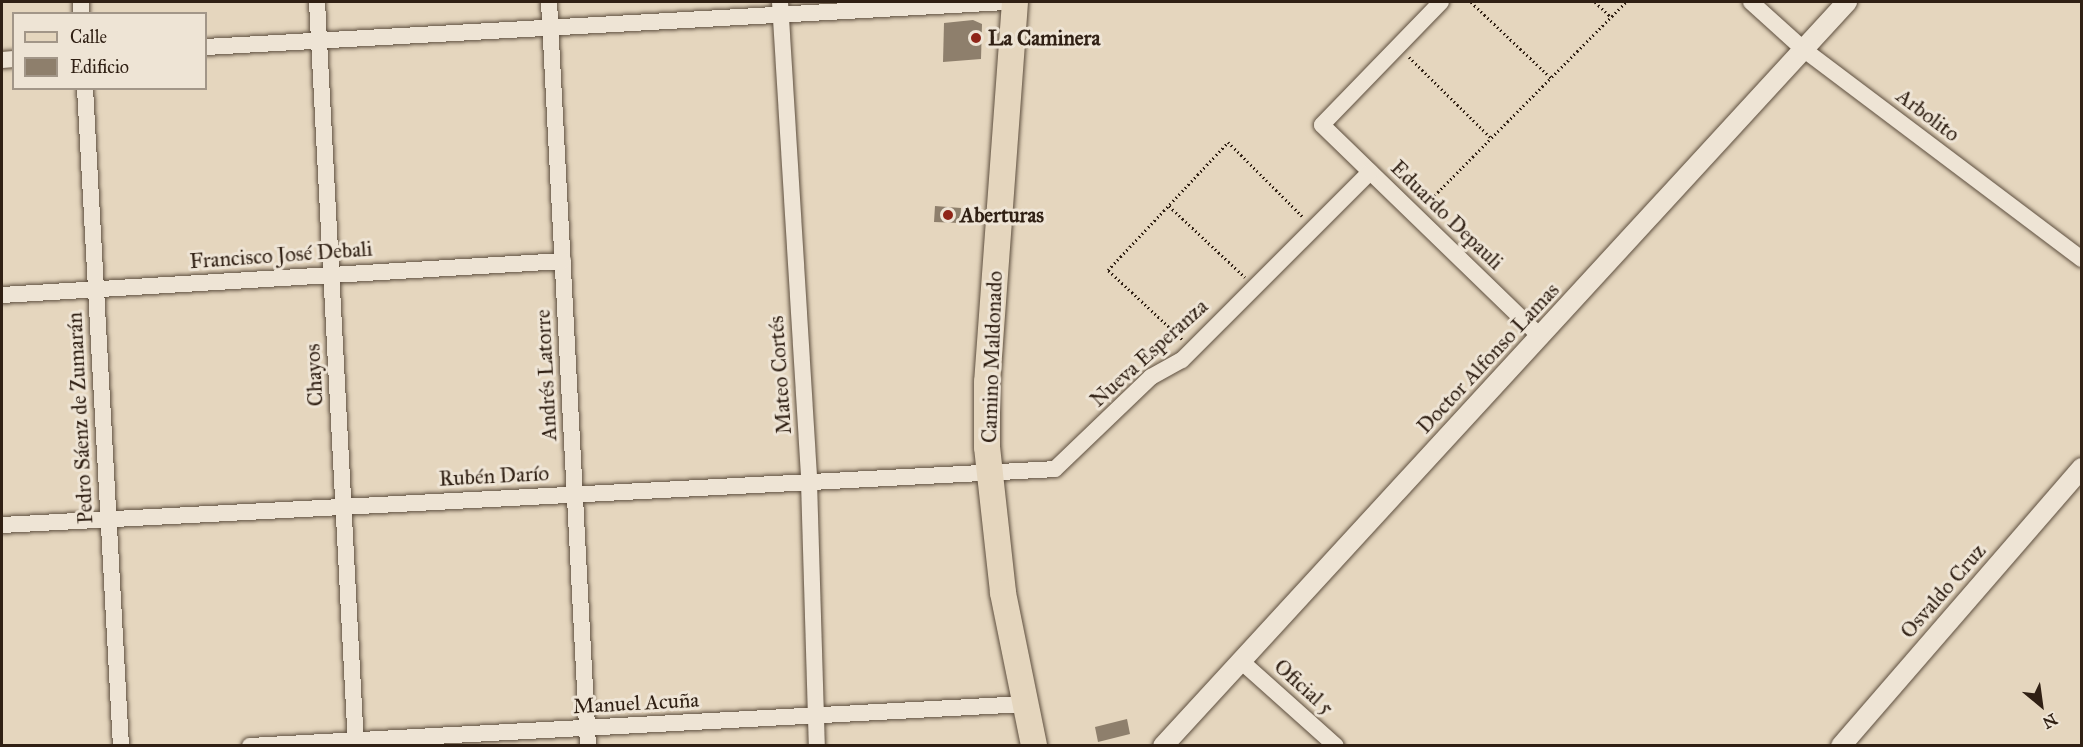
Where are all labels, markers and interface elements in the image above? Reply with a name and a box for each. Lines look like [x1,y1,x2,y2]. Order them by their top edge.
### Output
legend [12,12,207,90]
place label: La Caminera [988,25,1100,51]
text: Calle [70,26,107,48]
marker: La Caminera [969,31,983,45]
text: Edificio [70,56,129,78]
street label: Arbolito [1892,83,1964,147]
street label: Eduardo Depauli [1386,155,1508,275]
place label: Aberturas [960,202,1044,228]
marker: Aberturas [941,208,955,222]
street label: Francisco José Debali [189,236,373,274]
street label: Camino Maldonado [976,271,1008,443]
street label: Doctor Alfonso Lamas [1412,277,1564,439]
street label: Nueva Esperanza [1085,294,1213,412]
street label: Andrés Latorre [530,309,562,441]
street label: Pedro Sáenz de Zumarán [62,312,98,524]
street label: Mateo Cortés [763,315,797,435]
street label: Chayos [300,343,328,407]
street label: Rubén Darío [438,461,550,491]
street label: Osvaldo Cruz [1895,539,1991,643]
street label: Oficial 5 [1269,654,1339,720]
north arrow [2011,675,2071,735]
street label: Manuel Acuña [572,687,700,719]
text: N [2039,710,2061,733]

